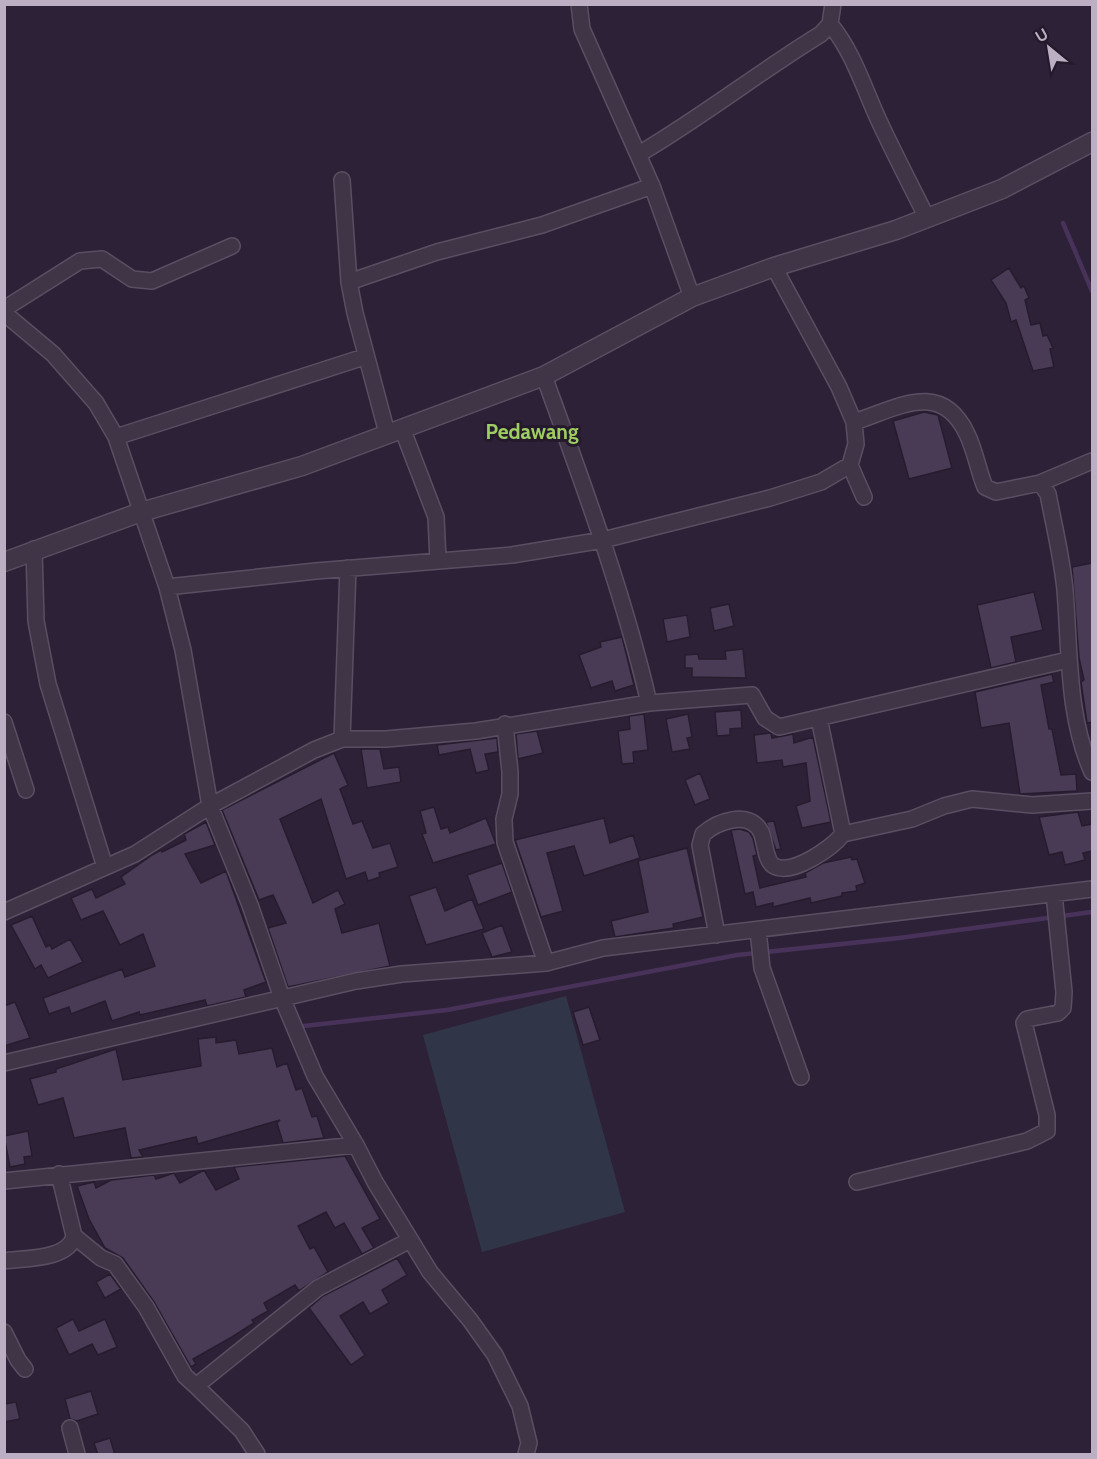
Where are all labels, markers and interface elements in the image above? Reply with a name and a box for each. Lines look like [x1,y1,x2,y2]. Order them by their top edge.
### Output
north arrow [1019,18,1079,78]
text: U [1032,24,1051,47]
district label: Pedawang [486,419,579,444]

